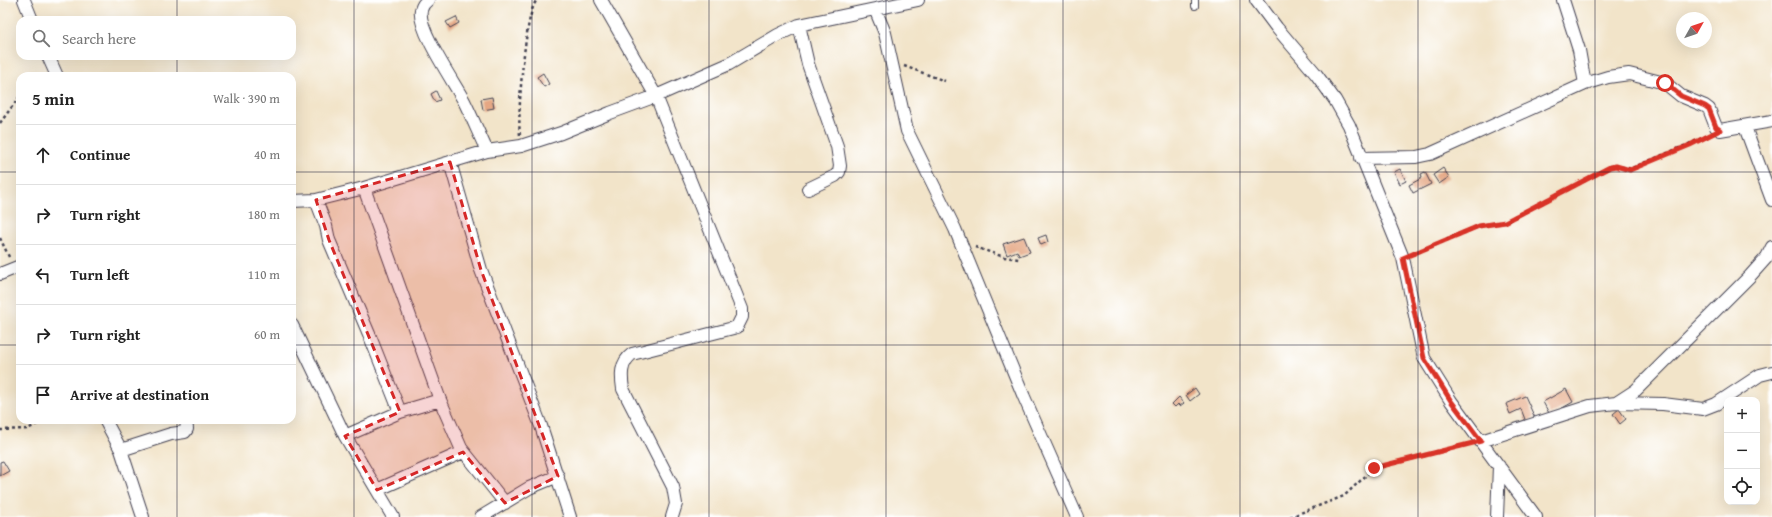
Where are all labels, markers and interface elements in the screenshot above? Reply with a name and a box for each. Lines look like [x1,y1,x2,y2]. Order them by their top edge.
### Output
north arrow [1676,12,1712,48]
search box [16,16,296,60]
icon: search [30,27,52,49]
text: Search here [62,28,136,49]
route start [1656,74,1674,92]
text: 5 min [32,86,74,111]
text: Walk · 390 m [213,89,280,108]
icon: ahead [32,144,54,166]
text: Continue [70,144,131,165]
text: 40 m [254,145,280,164]
icon: right [32,204,54,226]
text: Turn right [70,204,141,225]
text: 180 m [248,205,280,224]
icon: left [32,264,54,286]
text: Turn left [70,264,129,285]
text: 110 m [248,265,280,284]
icon: right [32,324,54,346]
text: Turn right [70,324,141,345]
text: 60 m [254,325,280,344]
icon: arrive [32,384,54,406]
text: Arrive at destination [70,384,209,405]
map controls [1724,397,1760,505]
button: + [1724,397,1760,433]
button: − [1724,433,1760,469]
route end [1365,459,1383,477]
button: locate [1724,469,1760,505]

